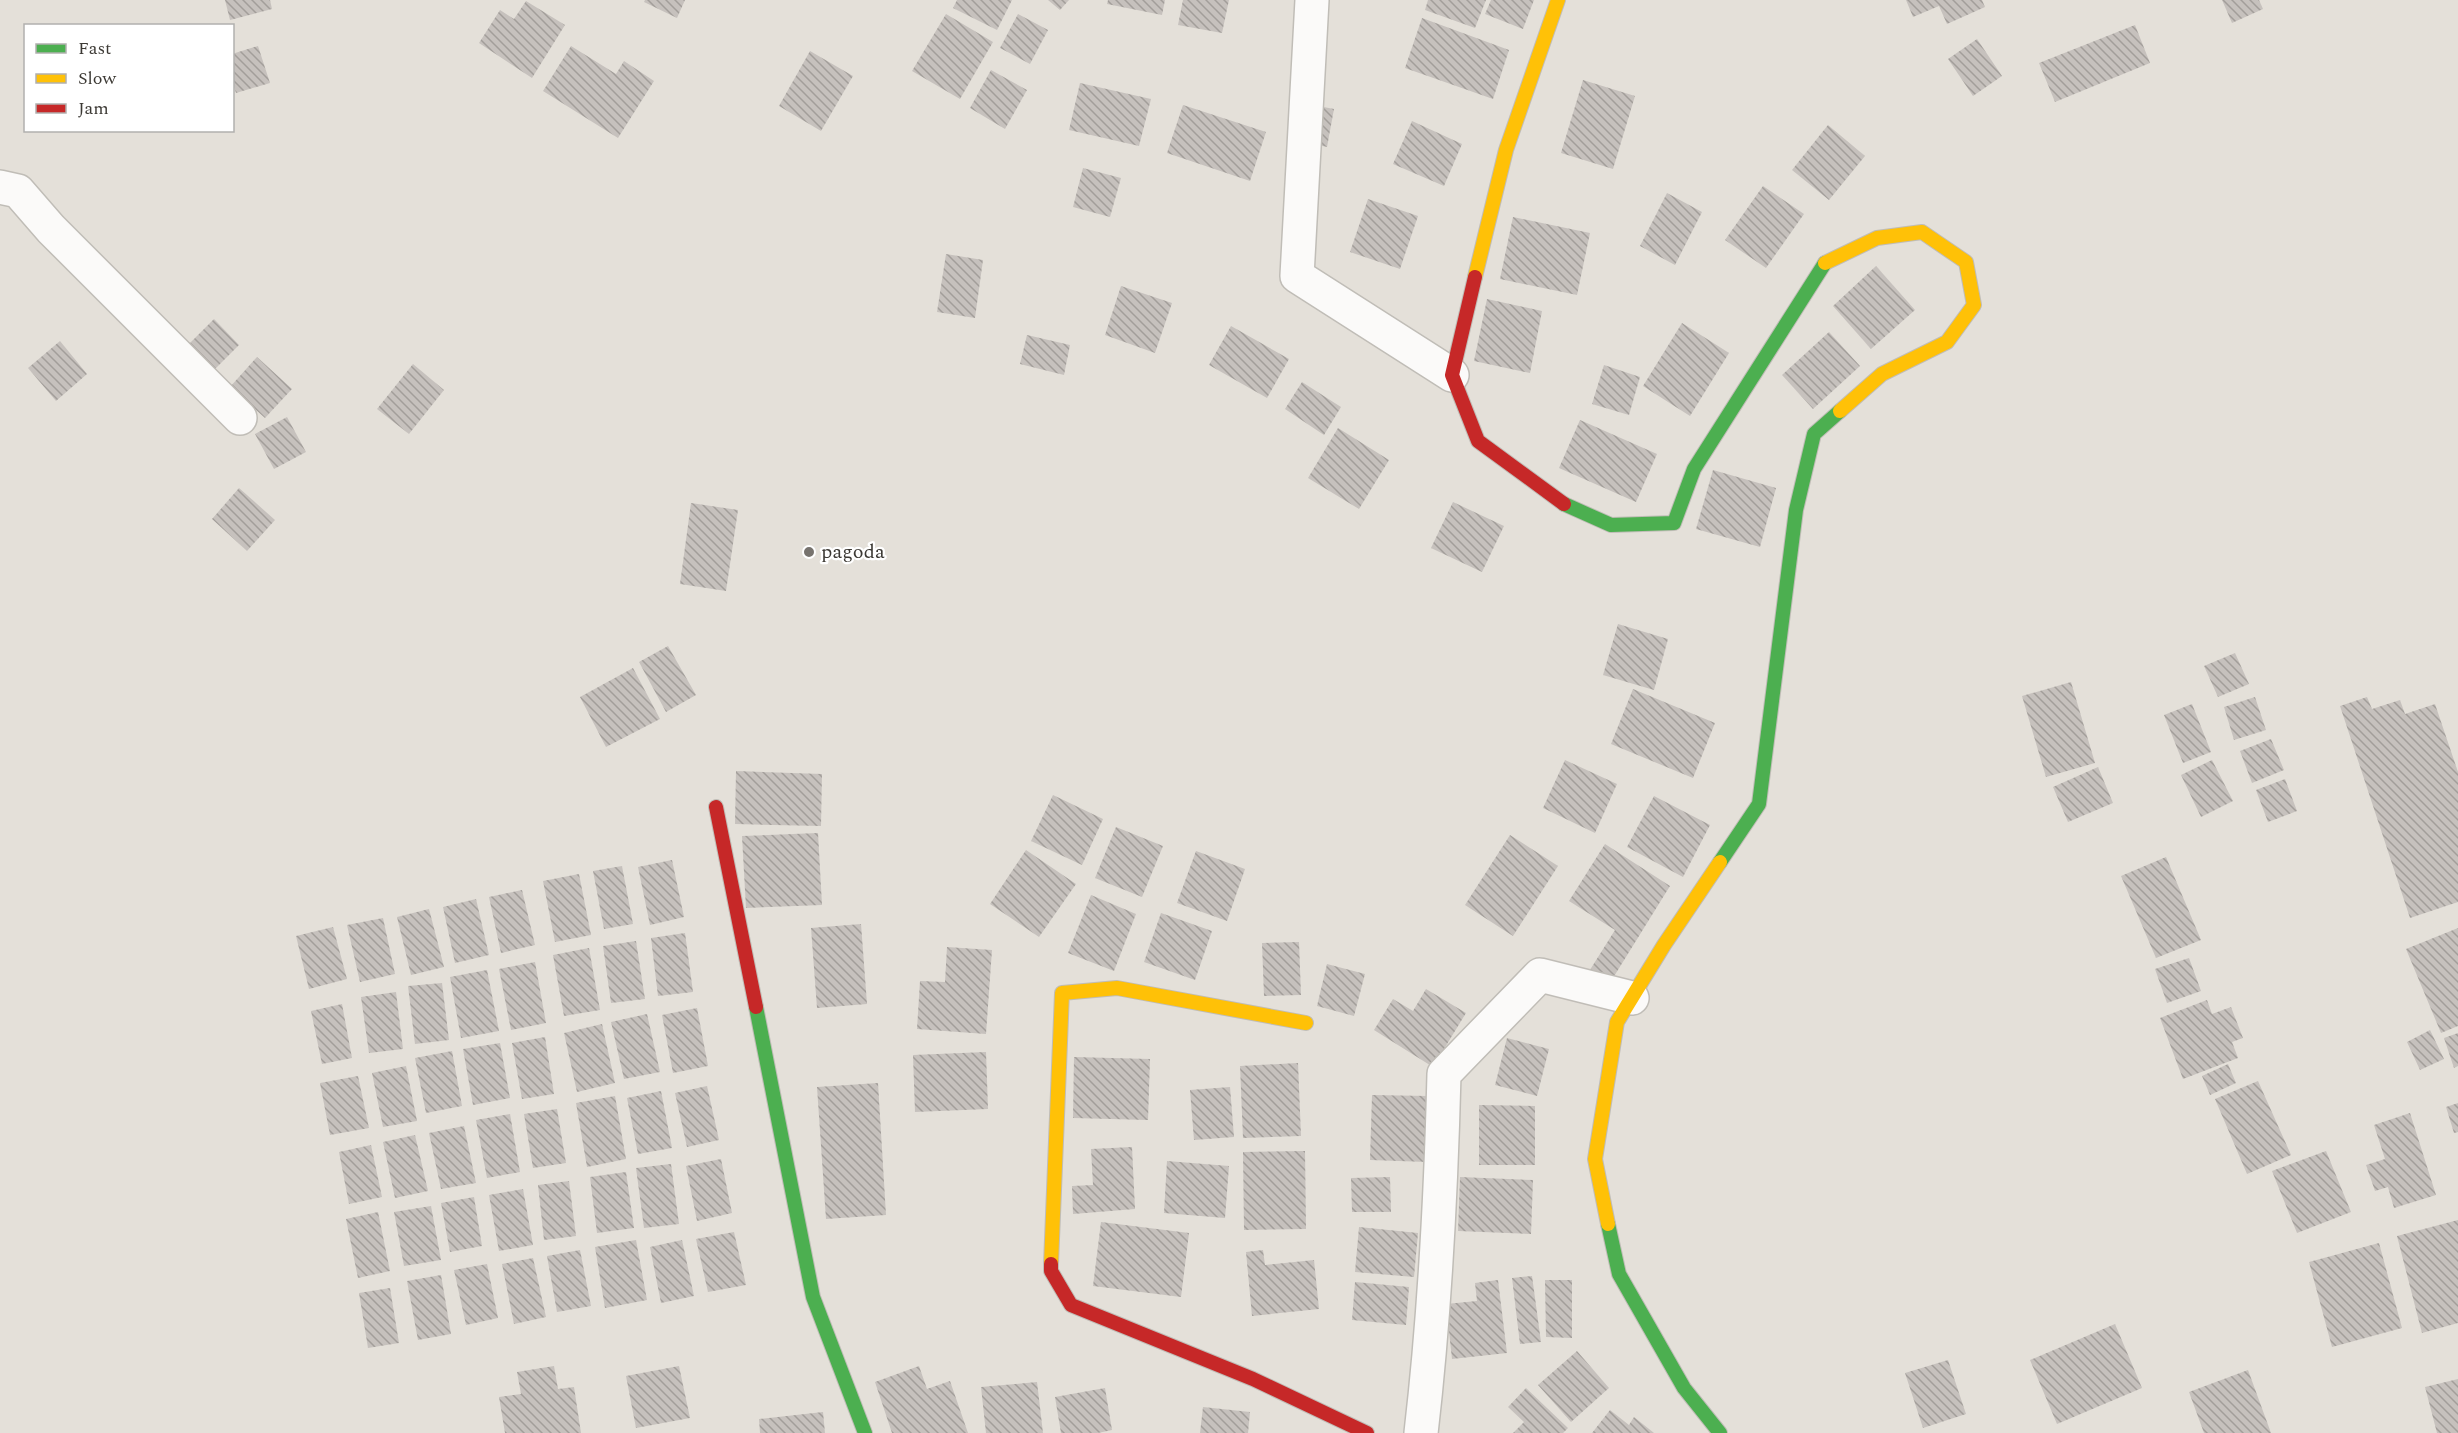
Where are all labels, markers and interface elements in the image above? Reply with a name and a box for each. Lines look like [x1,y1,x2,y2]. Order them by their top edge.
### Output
legend [24,24,234,132]
text: Fast [78,35,111,62]
text: Slow [78,65,117,92]
text: Jam [78,95,109,122]
place label: pagoda [821,537,885,567]
marker: pagoda [802,545,816,559]

